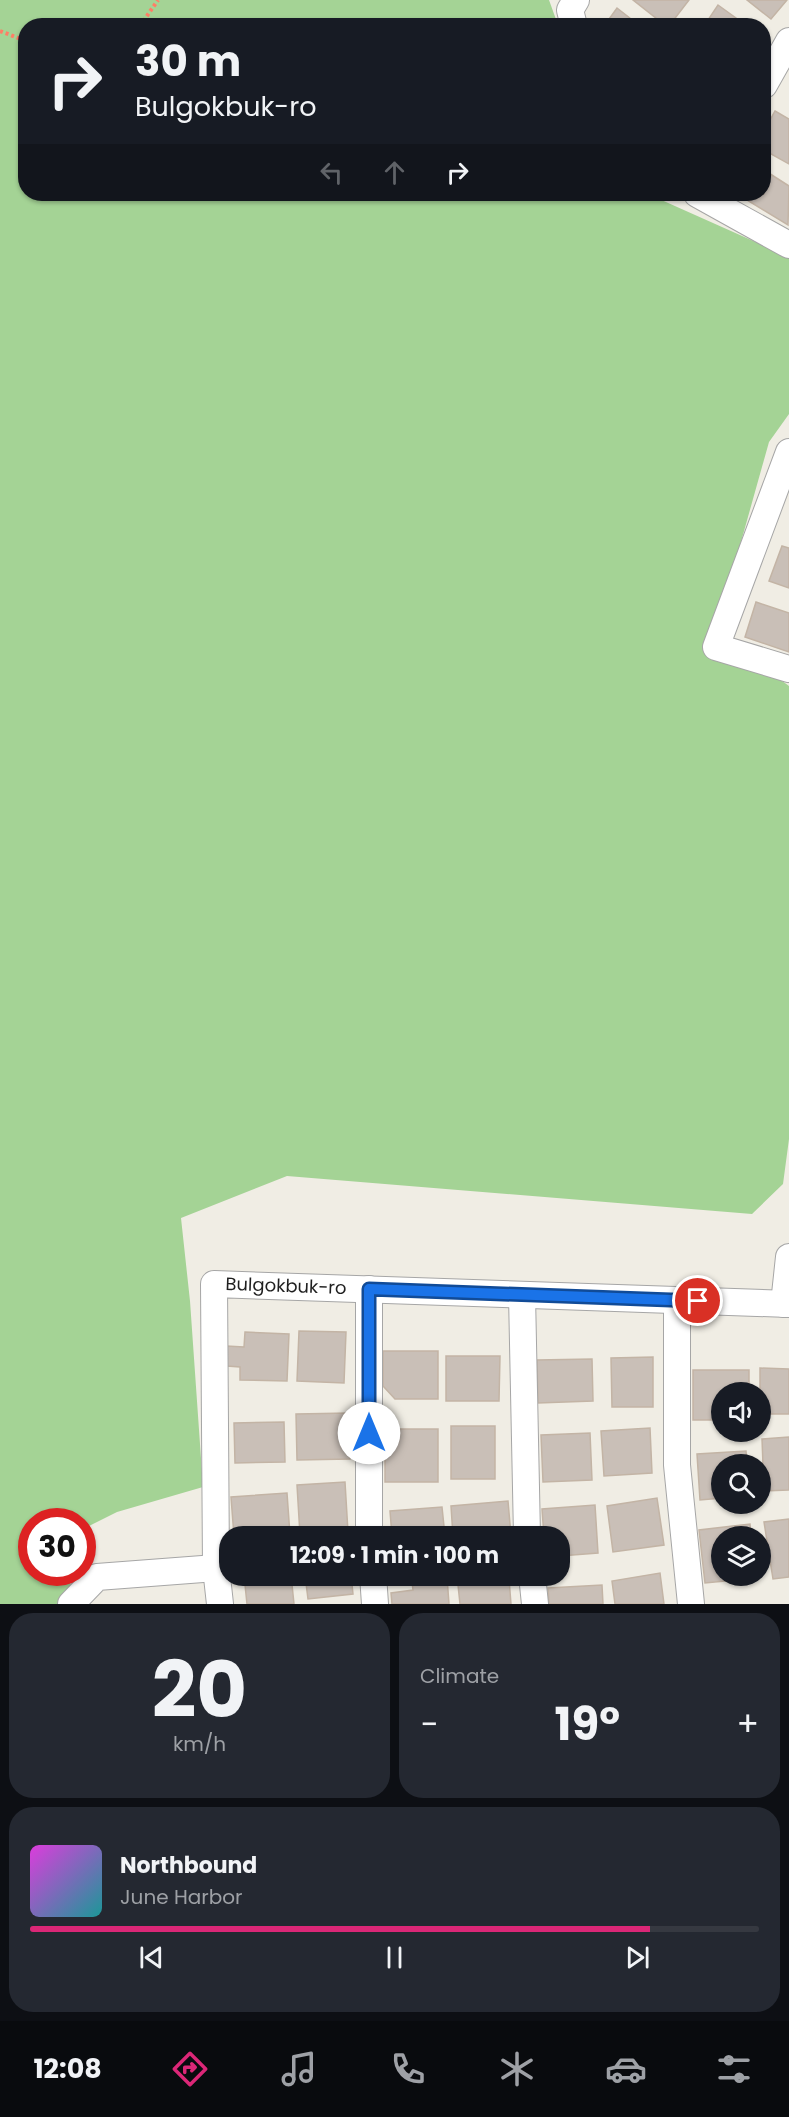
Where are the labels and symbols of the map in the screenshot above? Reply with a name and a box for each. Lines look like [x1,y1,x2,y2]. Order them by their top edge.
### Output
street label: Bulgokbuk-ro [225,1271,347,1300]
pin [672,1275,723,1326]
position arrow [337,1401,401,1465]
speed limit sign: 30 [18,1508,96,1586]

